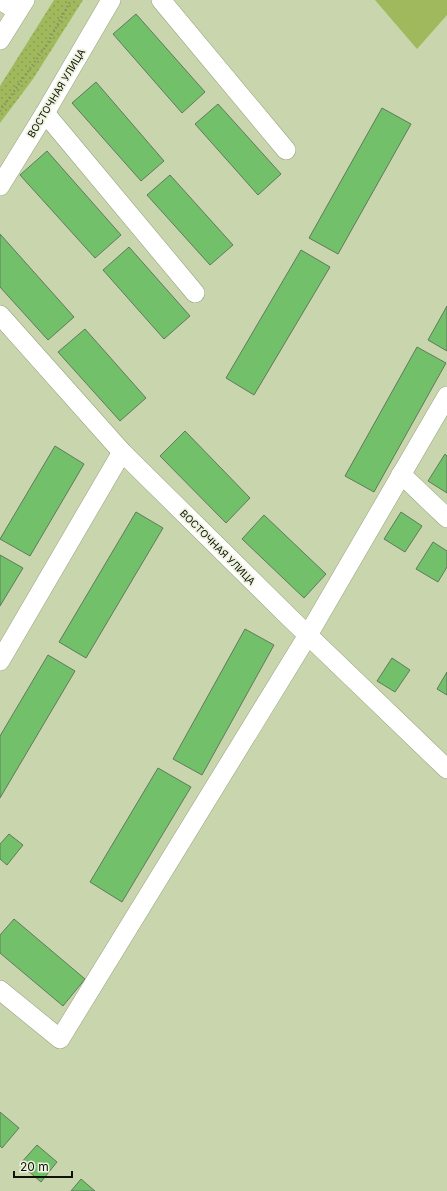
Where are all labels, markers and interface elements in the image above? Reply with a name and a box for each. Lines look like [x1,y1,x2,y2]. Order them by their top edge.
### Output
street label: ВОСТОЧНАЯ УЛИЦА [25,46,87,140]
street label: ВОСТОЧНАЯ УЛИЦА [178,507,258,587]
scale bar [14,1153,72,1179]
text: 20 m [20,1159,49,1174]

